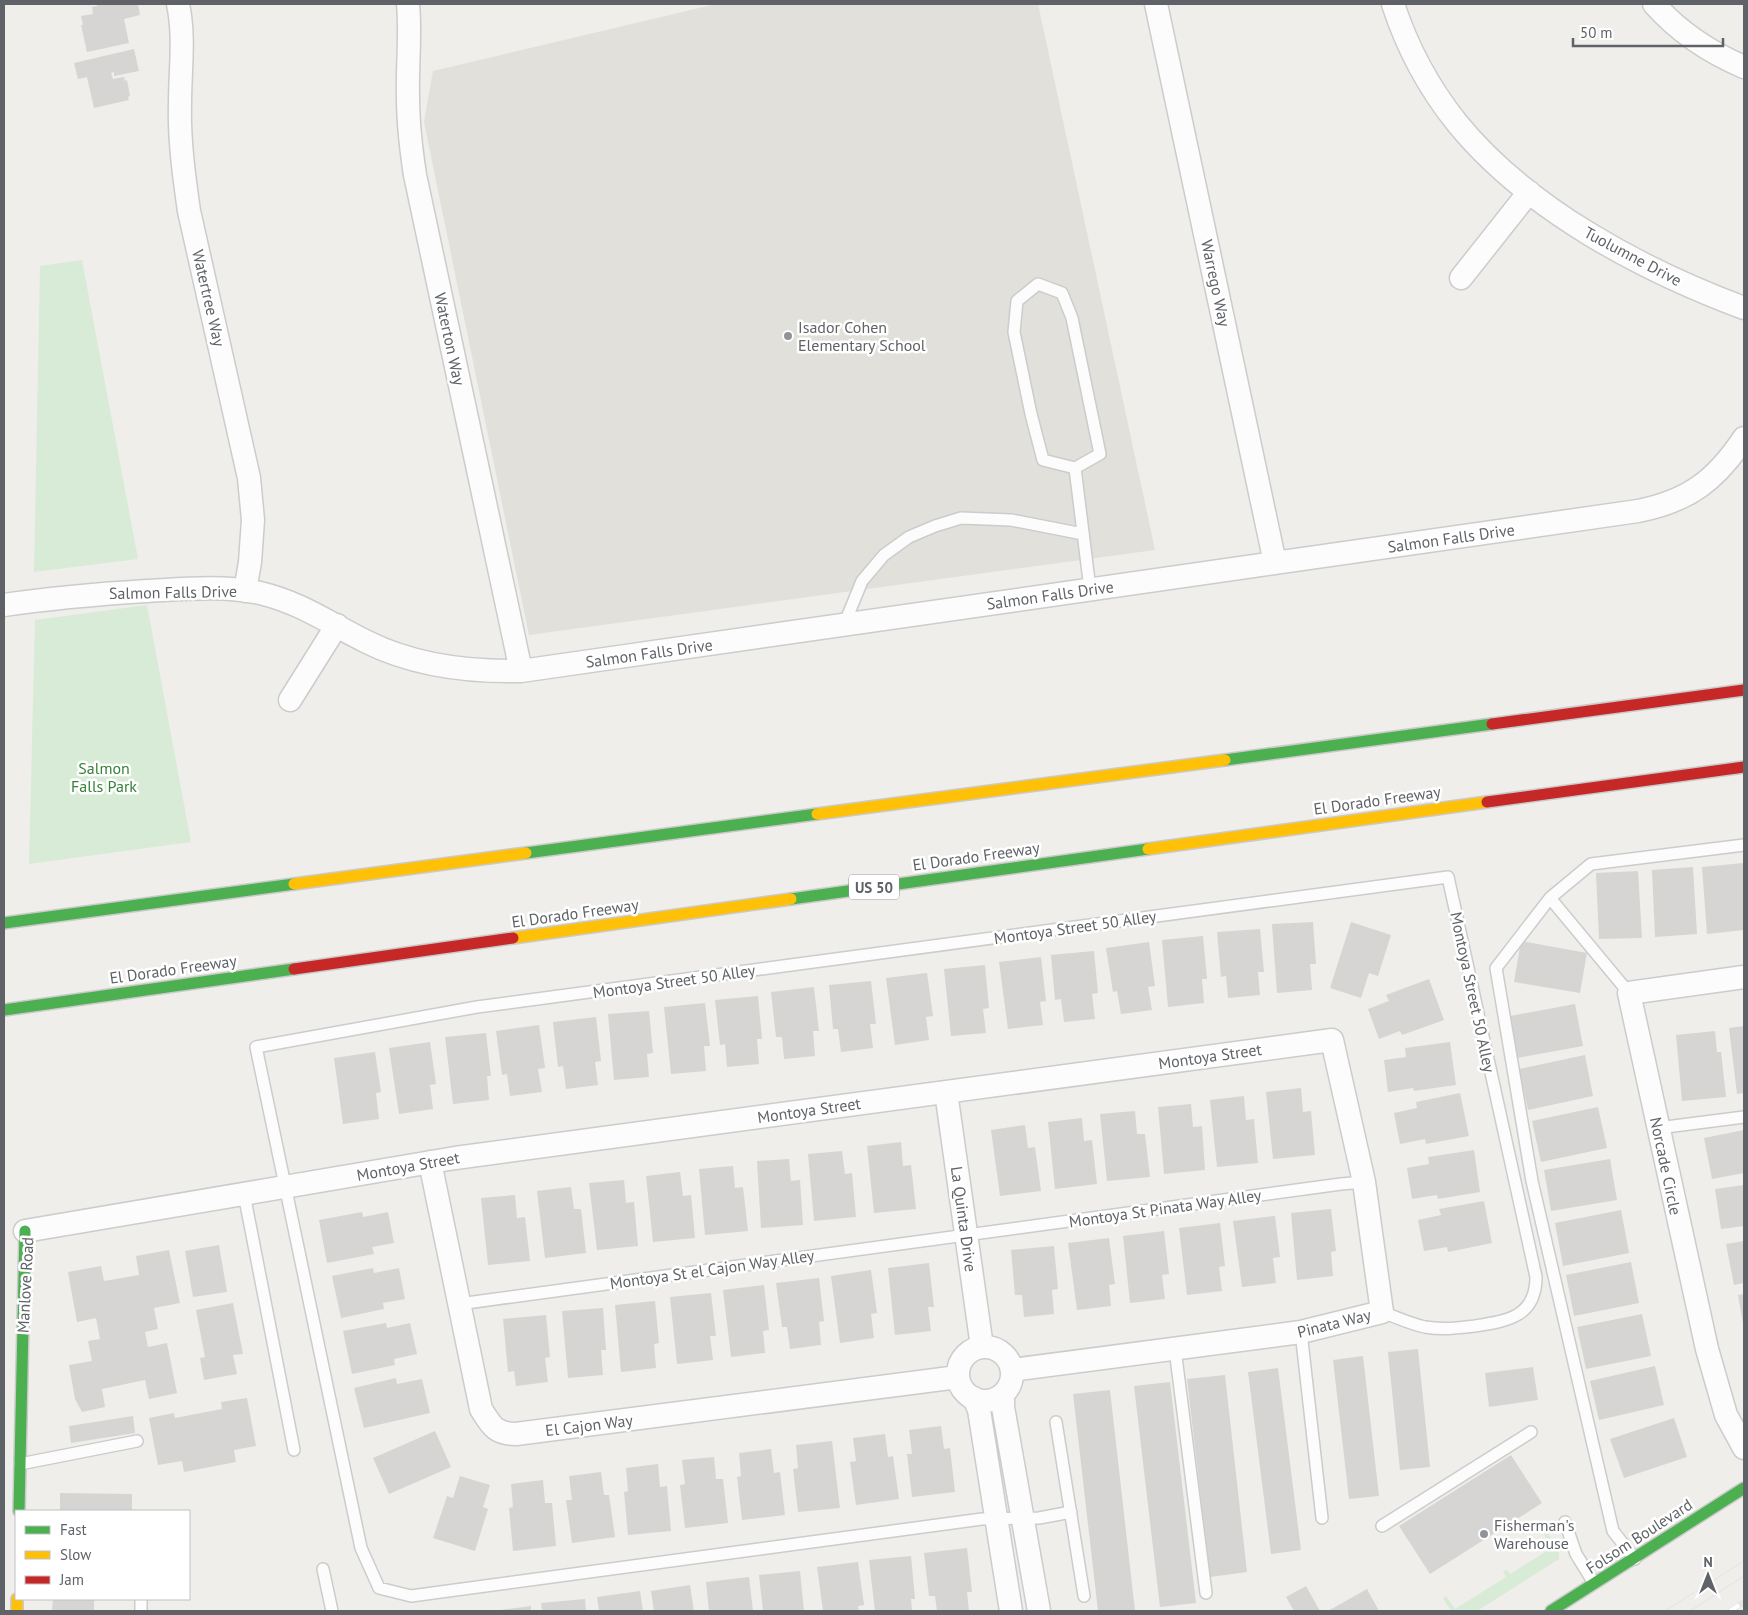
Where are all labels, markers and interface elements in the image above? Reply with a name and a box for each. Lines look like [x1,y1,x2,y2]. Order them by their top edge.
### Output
scale bar [1573,15,1723,47]
text: 50 m [1580,23,1613,42]
street label: Tuolumne Drive [1581,222,1685,290]
street label: Warrego Way [1197,238,1235,329]
street label: Watertree Way [188,248,230,349]
street label: Waterton Way [430,291,470,388]
place label: Isador Cohen Elementary School [798,317,926,355]
marker: Isador Cohen Elementary School [782,330,794,342]
street label: Salmon Falls Drive [1386,519,1516,557]
street label: Salmon Falls Drive [985,576,1115,614]
street label: Salmon Falls Drive [109,581,237,603]
street label: Salmon Falls Drive [584,634,714,672]
park label: Salmon Falls Park [71,758,137,796]
street label: El Dorado Freeway [1312,781,1442,819]
street label: El Dorado Freeway [911,837,1041,875]
road number: US 50 [849,874,899,900]
street label: El Dorado Freeway [510,894,640,932]
street label: Montoya Street 50 Alley [993,906,1158,948]
street label: Montoya Street 50 Alley [1446,910,1500,1075]
street label: El Dorado Freeway [108,950,238,988]
street label: Montoya Street 50 Alley [592,960,757,1002]
street label: Montoya Street [1157,1039,1264,1073]
street label: Montoya Street [756,1093,863,1127]
street label: Norcade Circle [1646,1115,1686,1217]
street label: Montoya Street [355,1147,462,1185]
street label: La Quinta Drive [947,1165,981,1273]
street label: Montoya St Pinata Way Alley [1068,1185,1263,1231]
street label: Manlove Road [12,1236,38,1334]
street label: Montoya St el Cajon Way Alley [609,1245,816,1293]
street label: Pinata Way [1295,1304,1373,1342]
street label: El Cajon Way [544,1410,634,1440]
street label: Folsom Boulevard [1582,1494,1696,1578]
legend [15,1510,190,1600]
place label: Fisherman's Warehouse [1494,1515,1575,1553]
text: Fast [60,1520,87,1539]
marker: Fisherman's Warehouse [1478,1528,1490,1540]
text: Slow [60,1545,91,1564]
north arrow [1683,1550,1733,1600]
text: N [1703,1553,1713,1571]
text: Jam [59,1570,84,1589]

